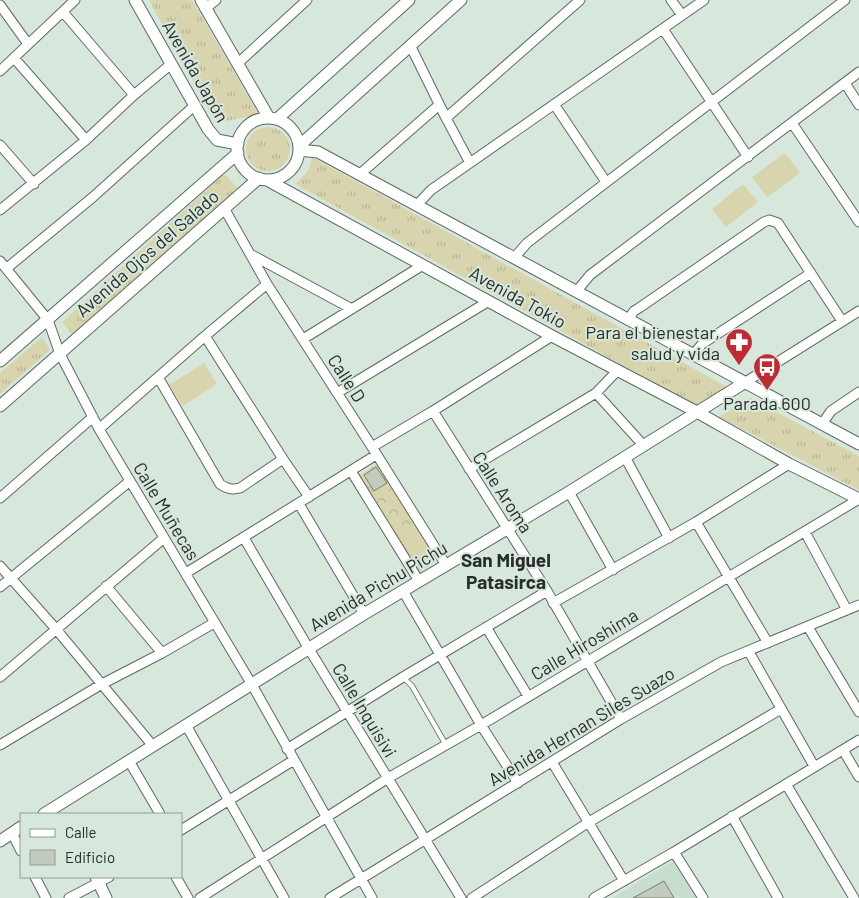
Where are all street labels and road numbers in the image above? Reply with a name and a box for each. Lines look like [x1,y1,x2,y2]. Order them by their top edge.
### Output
street label: Avenida Japón [158,16,234,126]
street label: Avenida Ojos del Salado [71,185,223,321]
street label: Avenida Tokio [466,261,570,333]
street label: Calle D [323,350,371,406]
street label: Calle Aroma [469,447,537,537]
street label: Calle Muñecas [129,458,205,564]
street label: Avenida Pichu Pichu [305,536,451,636]
street label: Calle Hiroshima [526,603,642,685]
street label: Calle Inquisivi [328,659,402,761]
street label: Avenida Hernan Siles Suazo [484,662,678,790]

